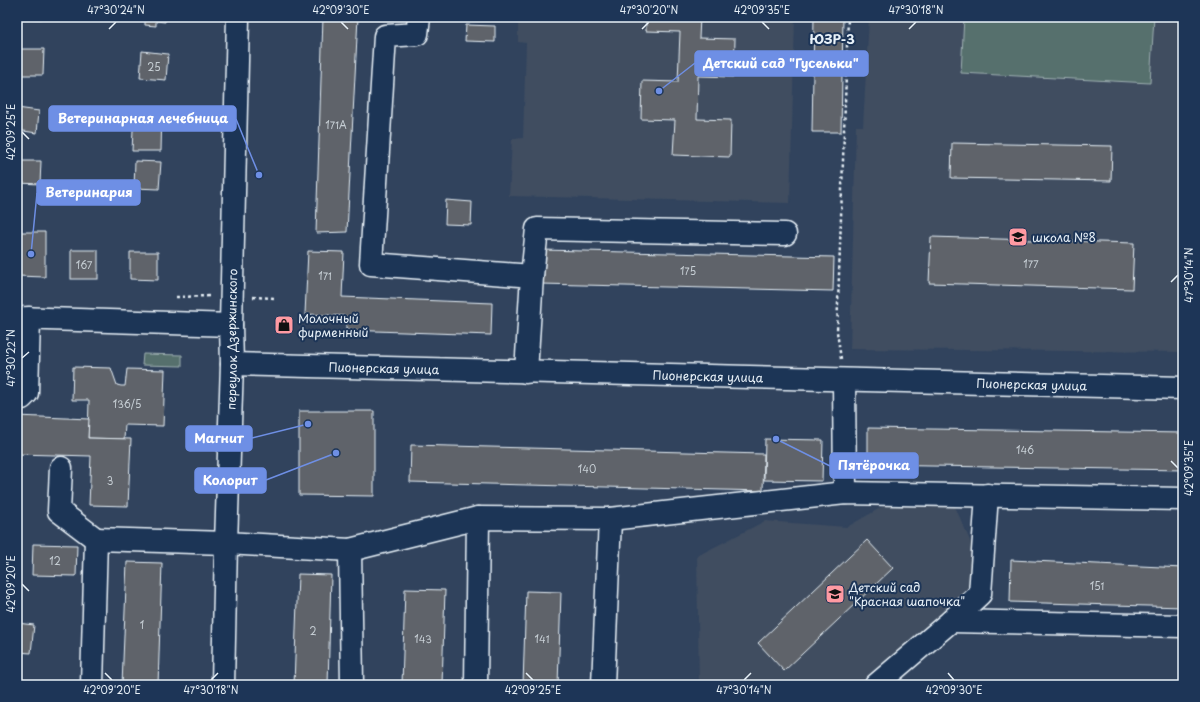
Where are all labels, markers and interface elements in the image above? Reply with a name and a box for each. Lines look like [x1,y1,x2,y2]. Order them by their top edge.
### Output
text: 47°30'24"N [87,2,145,17]
text: 42°09'30"E [312,2,370,17]
text: 47°30'20"N [620,2,678,17]
text: 42°09'35"E [734,2,790,17]
text: 47°30'18"N [888,2,944,17]
district label: ЮЗР-3 [809,29,855,48]
callout: Детский сад "Гусельки" [695,51,868,76]
text: Детский сад "Гусельки" [702,53,859,72]
house number: 25 [147,59,161,74]
text: 42°09'25"E [3,104,18,160]
callout: Ветеринарная лечебница [49,106,236,131]
text: Ветеринарная лечебница [58,108,228,127]
house number: 171А [325,117,347,132]
callout: Ветеринария [37,180,140,205]
text: Ветеринария [45,182,133,201]
school or university icon: школа №8 [1007,226,1029,248]
place label: школа №8 [1032,228,1096,246]
text: 47°30'14"N [1181,247,1196,303]
house number: 177 [1023,256,1039,271]
house number: 167 [76,257,93,272]
house number: 175 [680,263,696,278]
street label: переулок Дзержинского [221,268,241,410]
house number: 171 [318,268,332,283]
place label: Молочный фирменный [298,309,369,341]
shop icon: Молочный фирменный [273,314,295,336]
text: 47°30'22"N [3,329,18,387]
street label: Пионерская улица [328,357,440,378]
street label: Пионерская улица [652,366,764,386]
street label: Пионерская улица [976,374,1088,395]
house number: 136/5 [113,396,141,411]
callout: Магнит [186,426,252,451]
text: Магнит [194,428,245,447]
text: 42°09'35"E [1181,440,1196,496]
house number: 146 [1016,442,1034,457]
callout: Пятёрочка [830,453,918,478]
text: Пятёрочка [838,455,910,474]
house number: 140 [578,461,596,476]
callout: Колорит [195,468,266,493]
text: Колорит [203,470,259,489]
house number: 3 [107,473,113,488]
house number: 12 [49,553,61,568]
text: 42°09'20"E [3,555,18,613]
place label: Детский сад "Красная шапочка" [848,578,965,610]
house number: 151 [1090,578,1104,593]
school or university icon: Детский сад "Красная шапочка" [824,583,846,605]
house number: 1 [140,617,144,632]
house number: 2 [309,623,317,638]
house number: 143 [414,631,432,646]
house number: 141 [535,631,550,646]
text: 42°09'20"E [83,682,141,697]
text: 47°30'18"N [183,682,239,697]
text: 42°09'25"E [505,682,561,697]
text: 47°30'14"N [716,682,772,697]
text: 42°09'30"E [925,682,983,697]

